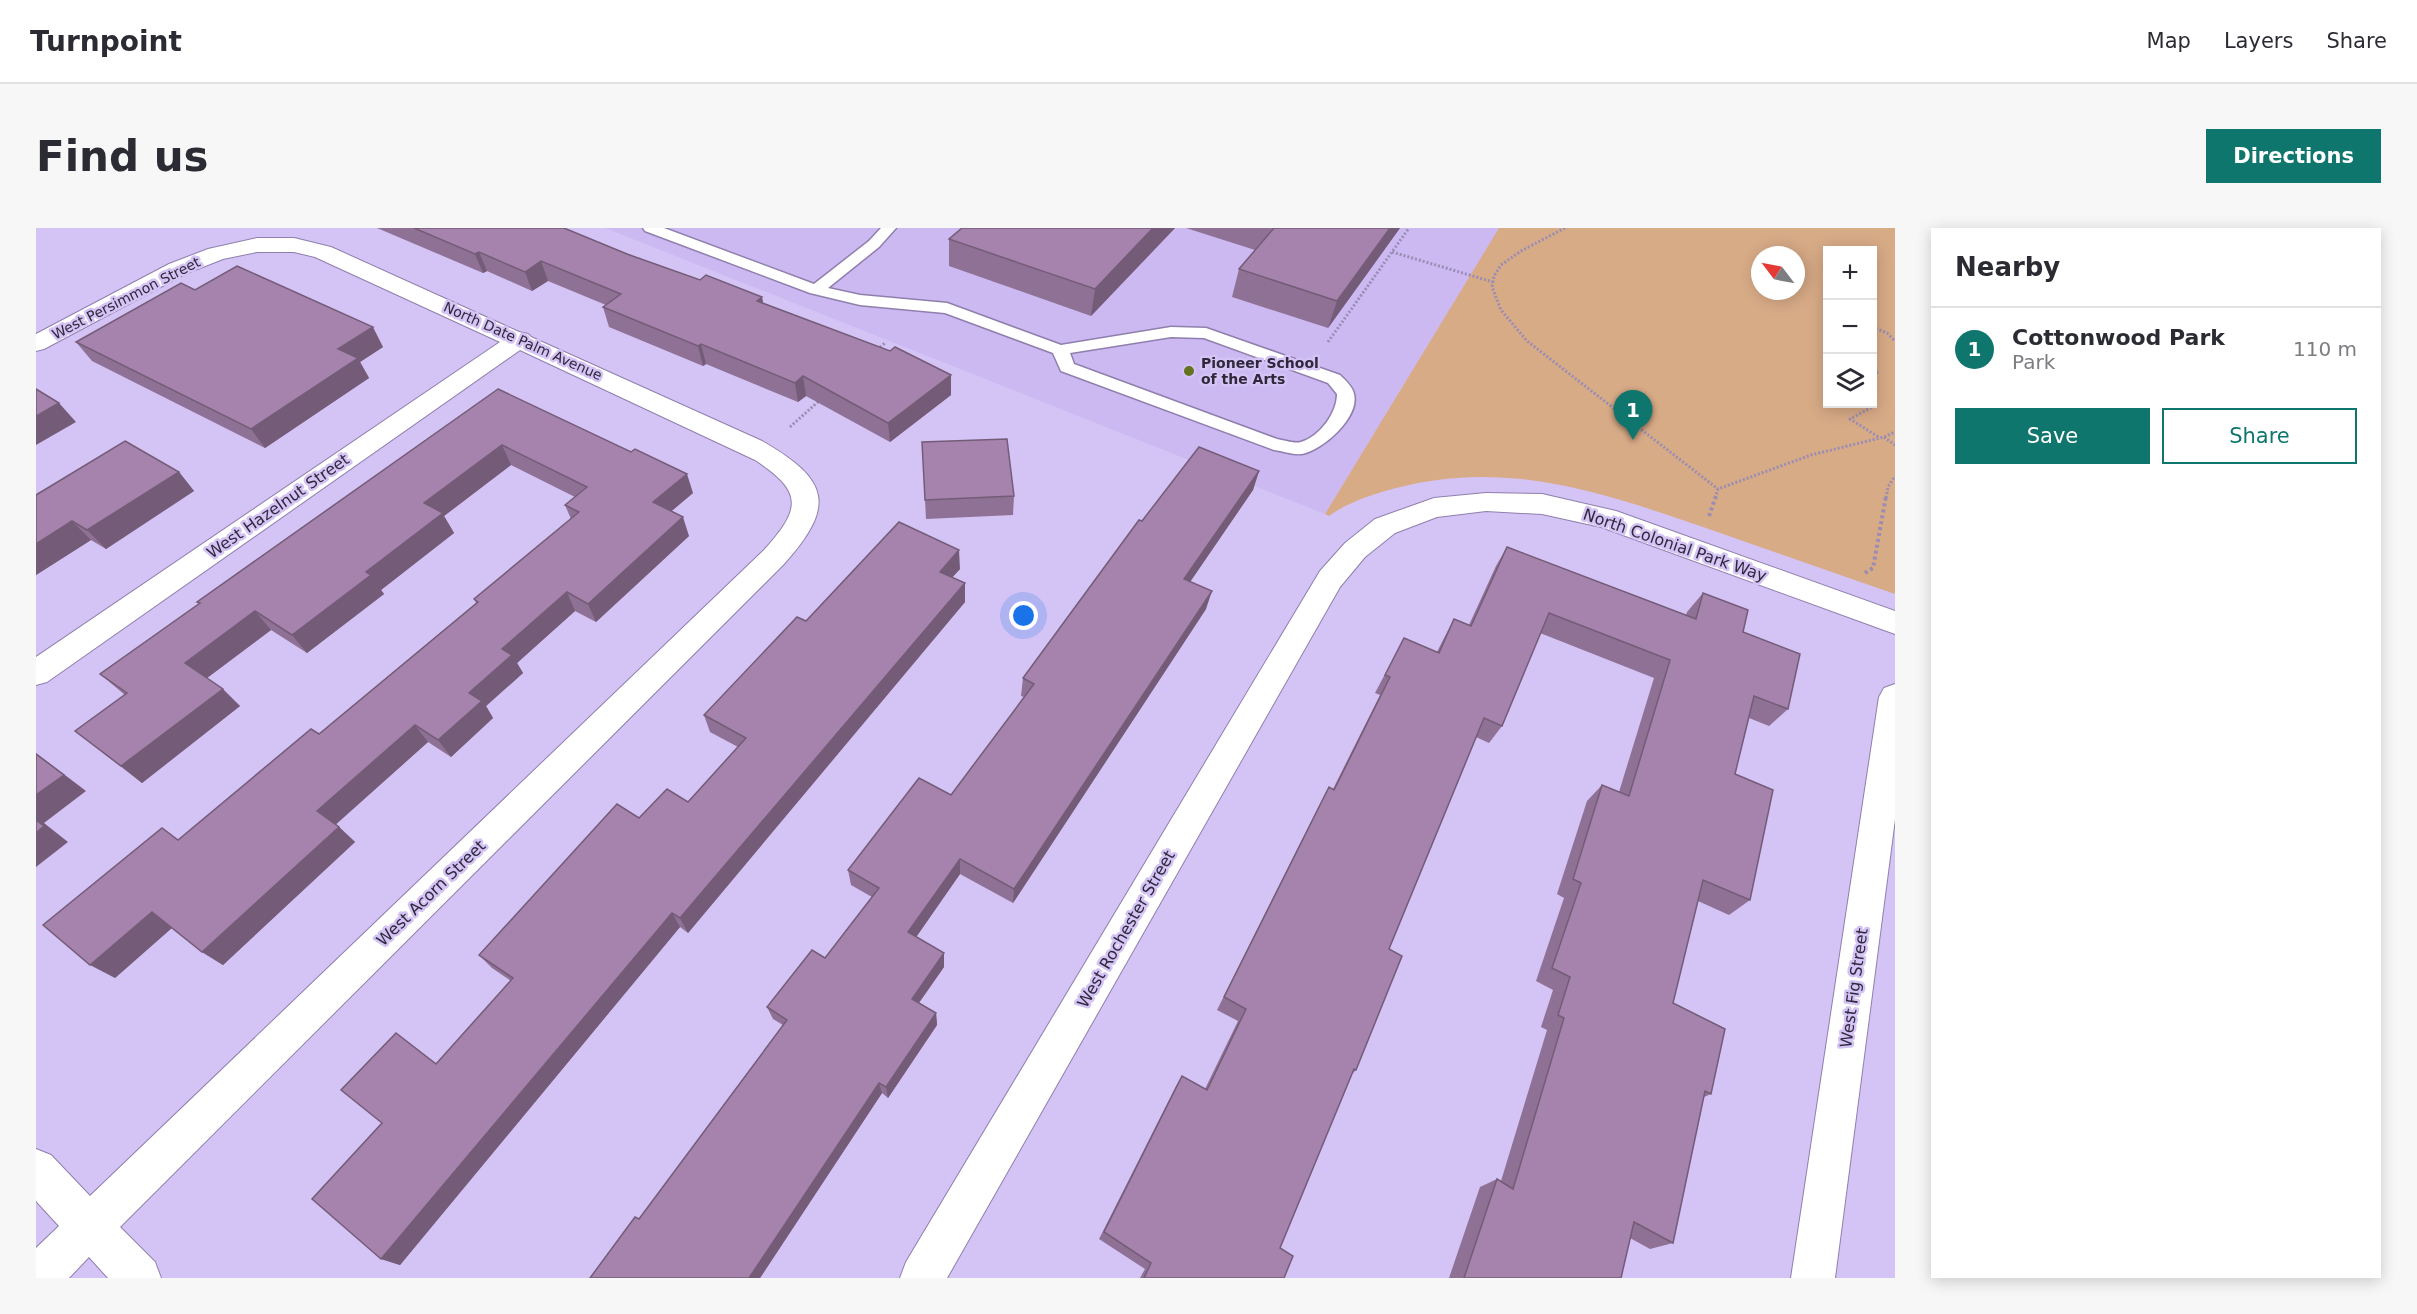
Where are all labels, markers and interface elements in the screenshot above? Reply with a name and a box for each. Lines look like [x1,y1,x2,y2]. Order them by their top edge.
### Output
text: Turnpoint [30,25,182,58]
text: Map [2147,29,2191,53]
text: Layers [2224,29,2293,53]
text: Share [2326,29,2387,53]
button: Directions [2206,129,2381,183]
text: Find us [36,132,209,181]
north arrow [1751,246,1805,300]
map controls [1823,246,1877,408]
button: + [1823,246,1877,300]
text: Nearby [1955,252,2060,282]
street label: West Persimmon Street [49,253,203,342]
street label: North Date Palm Avenue [441,299,605,383]
button: − [1823,300,1877,354]
text: Cottonwood Park [2012,325,2225,350]
text: 1 [1968,337,1981,361]
text: 110 m [2293,337,2357,361]
text: Park [2012,350,2055,374]
button: layers [1823,354,1877,408]
place label: Pioneer School of the Arts [1201,355,1319,387]
marker: Pioneer School of the Arts [1182,364,1196,378]
pin: 1 [1614,390,1652,440]
button: Save [1955,408,2150,464]
button: Share [2162,408,2357,464]
street label: West Hazelnut Street [203,450,353,562]
street label: North Colonial Park Way [1581,505,1769,585]
your location [1009,601,1038,630]
street label: West Acorn Street [373,836,489,950]
street label: West Rochester Street [1073,847,1179,1011]
street label: West Fig Street [1836,927,1872,1049]

